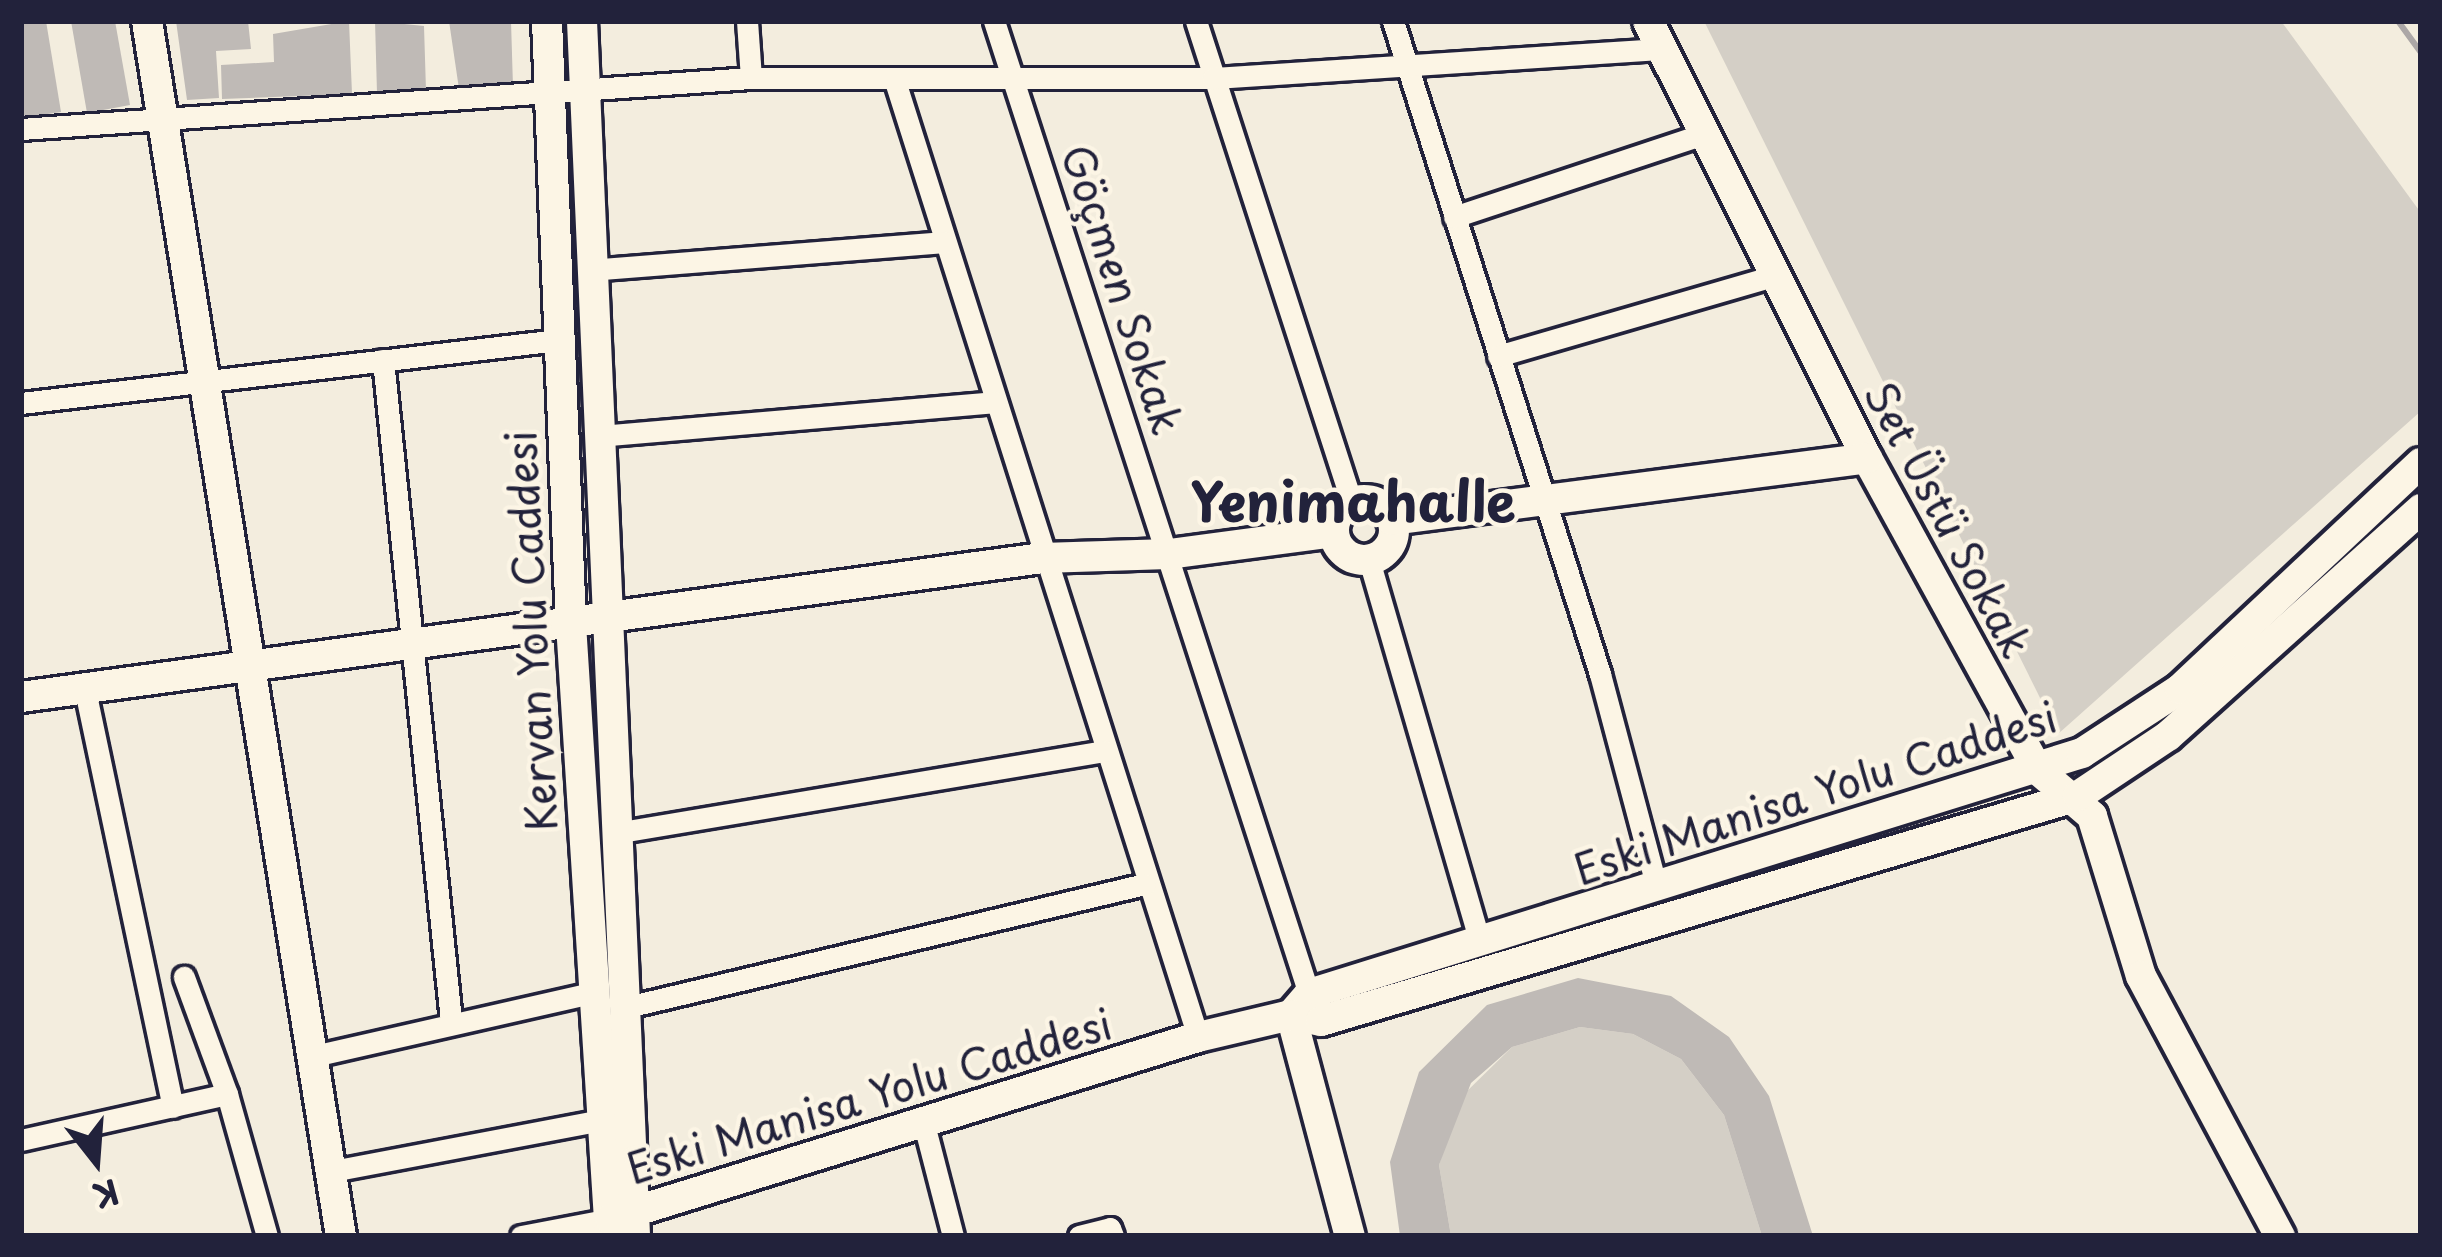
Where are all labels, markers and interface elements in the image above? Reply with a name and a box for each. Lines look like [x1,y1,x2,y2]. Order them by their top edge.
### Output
street label: Göçmen Sokak [1052,136,1194,442]
street label: Set Üstü Sokak [1854,370,2044,668]
street label: Kervan Yolu Caddesi [494,428,566,834]
district label: Yenimahalle [1190,468,1516,532]
street label: Eski Manisa Yolu Caddesi [1566,690,2064,894]
street label: Eski Manisa Yolu Caddesi [619,997,1119,1193]
north arrow [36,1101,156,1221]
text: K [88,1168,125,1223]

